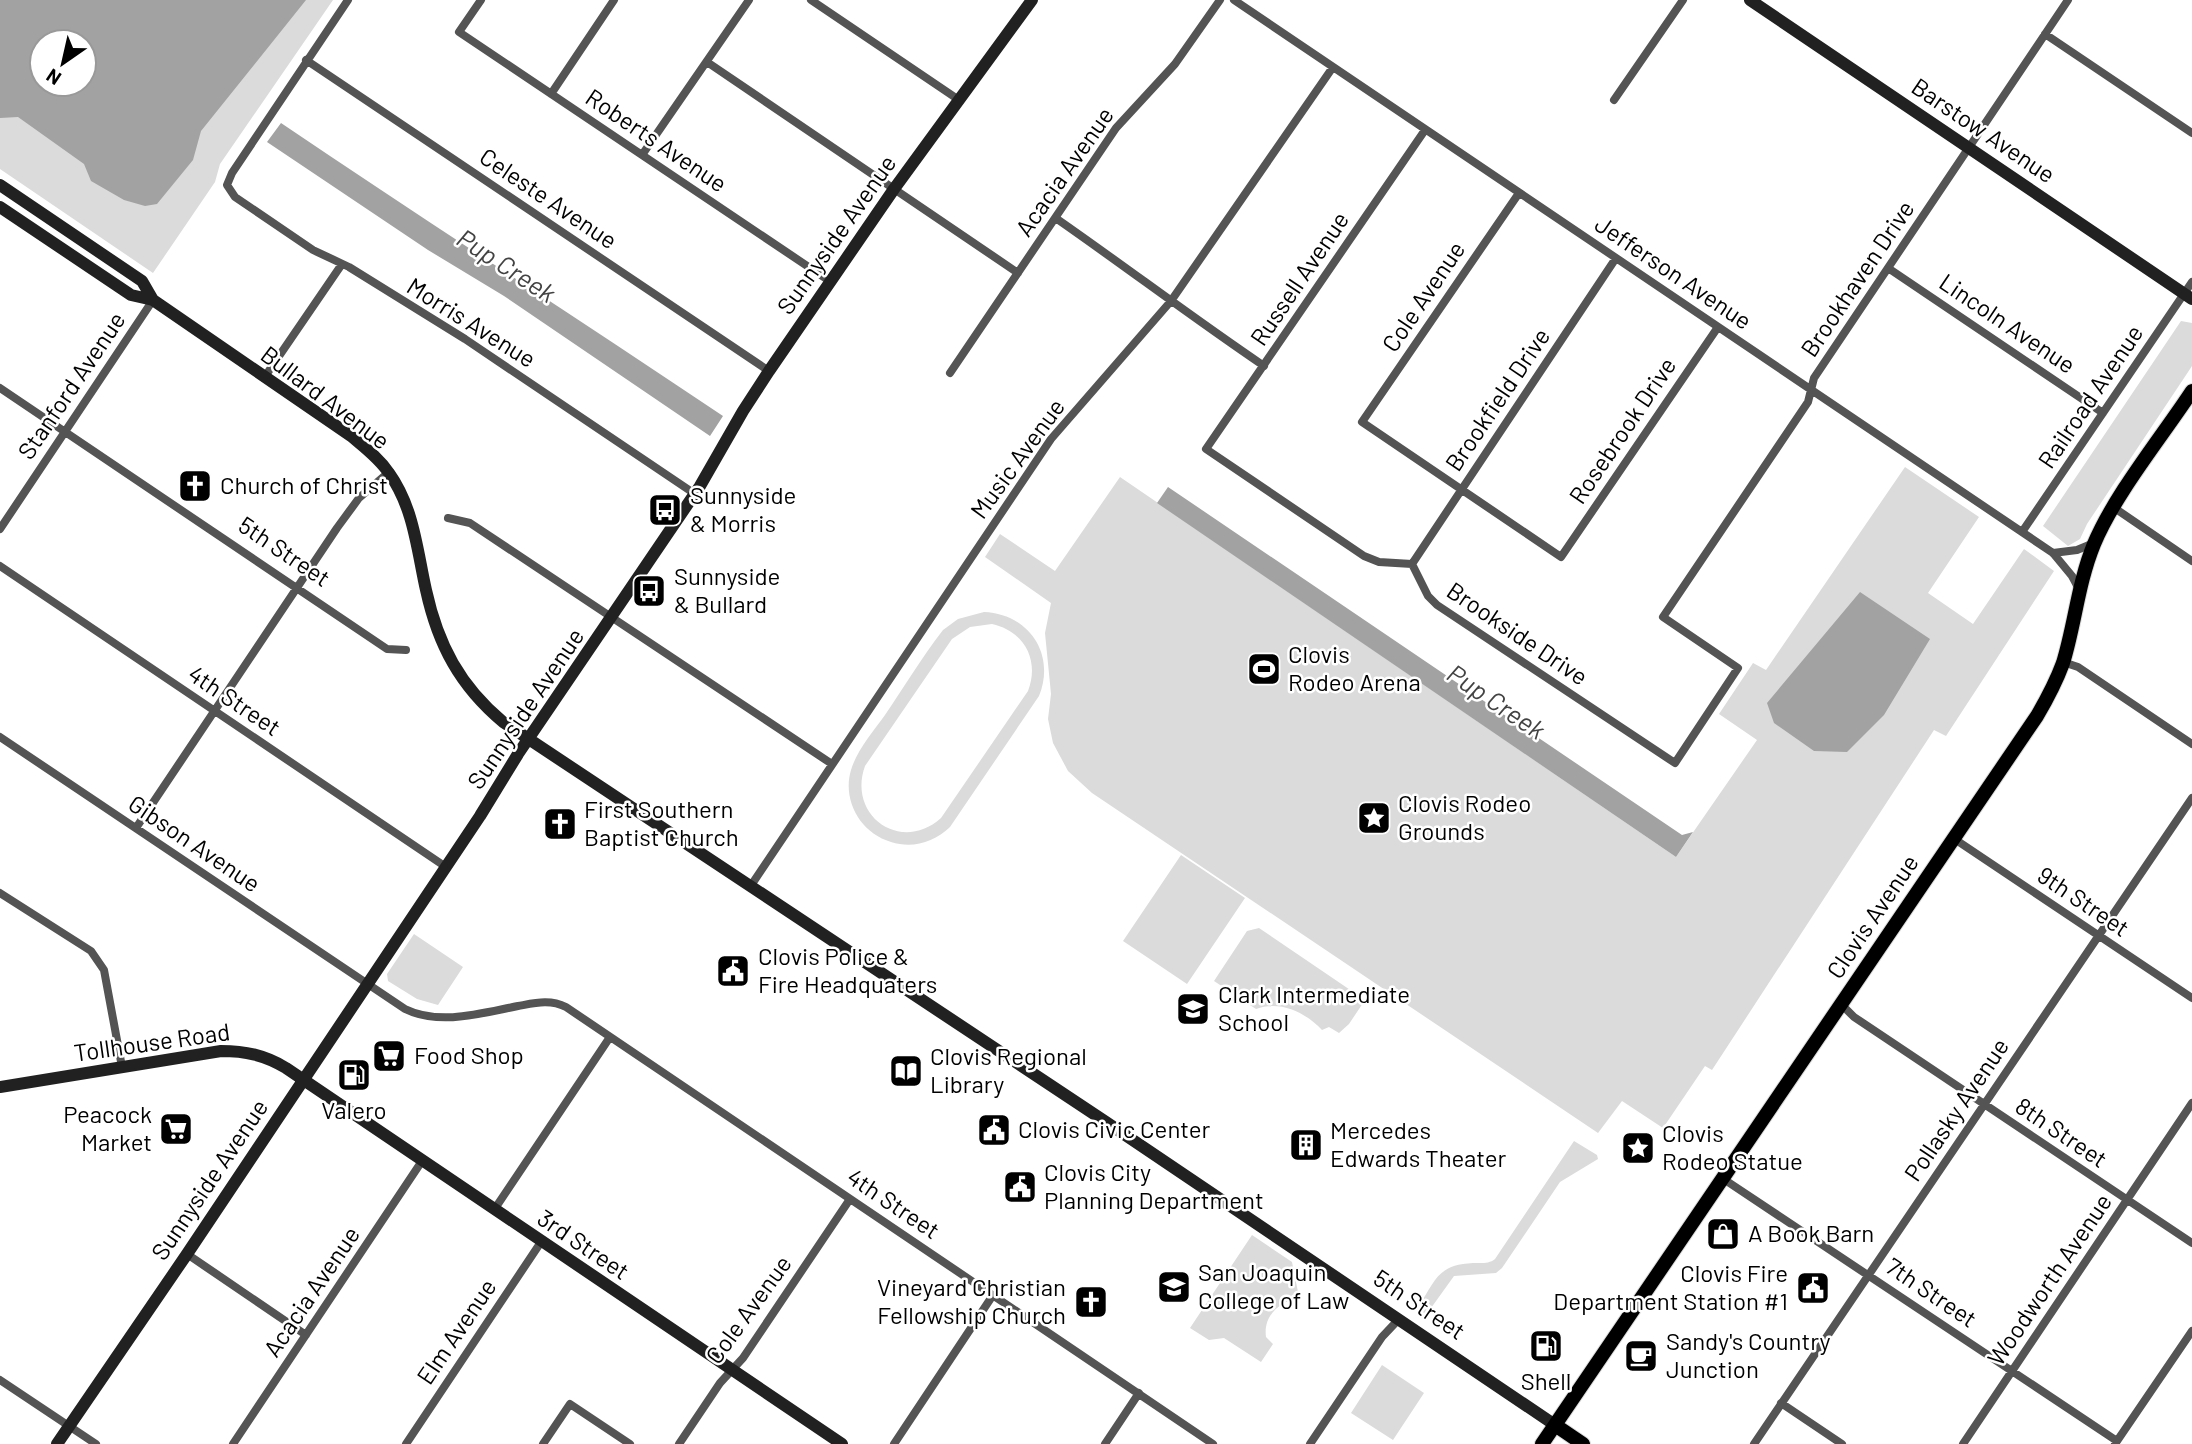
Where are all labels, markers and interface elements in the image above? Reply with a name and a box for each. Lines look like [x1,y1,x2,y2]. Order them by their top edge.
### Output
north arrow [28,28,98,98]
text: N [42,64,65,91]
street label: Barstow Avenue [1907,71,2061,188]
street label: Roberts Avenue [581,82,733,198]
street label: Acacia Avenue [1009,101,1119,241]
street label: Celeste Avenue [475,141,623,254]
street label: Sunnyside Avenue [770,149,901,319]
street label: Brookhaven Drive [1794,195,1920,362]
street label: Russell Avenue [1243,206,1354,351]
street label: Jefferson Avenue [1590,209,1758,335]
water label: Pup Creek [452,221,562,308]
street label: Cole Avenue [1375,235,1470,357]
street label: Lincoln Avenue [1934,267,2081,379]
street label: Morris Avenue [402,271,542,373]
street label: Stanford Avenue [11,306,131,464]
street label: Railroad Avenue [2031,319,2148,473]
street label: Brookfield Drive [1438,322,1555,476]
street label: Bullard Avenue [256,339,396,455]
street label: Rosebrook Drive [1562,351,1681,509]
street label: Music Avenue [964,392,1070,524]
church icon: Church of Christ [176,467,214,505]
place label: Church of Christ [220,470,388,499]
place label: Sunnyside & Morris [690,480,796,537]
bus stop icon: Sunnyside & Morris [646,491,684,529]
street label: 5th Street [233,510,336,592]
place label: Sunnyside & Bullard [674,561,780,618]
bus stop icon: Sunnyside & Bullard [630,572,668,610]
street label: Brookside Drive [1442,575,1594,691]
street label: Sunnyside Avenue [460,622,589,794]
place label: Clovis Rodeo Arena [1288,639,1421,696]
sports icon: Clovis Rodeo Arena [1245,650,1283,688]
water label: Pup Creek [1442,657,1552,745]
street label: 4th Street [183,658,287,741]
street label: Gibson Avenue [123,788,266,897]
place label: Clovis Rodeo Grounds [1398,788,1531,845]
place label: First Southern Baptist Church [584,794,739,851]
place icon: Clovis Rodeo Grounds [1355,799,1393,837]
church icon: First Southern Baptist Church [541,805,579,843]
street label: Clovis Avenue [1820,849,1924,983]
street label: 9th Street [2032,860,2135,942]
place label: Clovis Police & Fire Headquaters [758,941,937,998]
public building icon: Clovis Police & Fire Headquaters [714,952,752,990]
place label: Clark Intermediate School [1218,979,1410,1036]
school or university icon: Clark Intermediate School [1174,990,1212,1028]
street label: Tollhouse Road [72,1016,232,1067]
street label: Pollasky Avenue [1897,1032,2014,1186]
supermarket icon: Food Shop [370,1037,408,1075]
place label: Food Shop [414,1040,524,1069]
place label: Clovis Regional Library [930,1041,1087,1098]
library icon: Clovis Regional Library [887,1052,925,1090]
fuel station icon: Valero [335,1056,373,1094]
street label: 8th Street [2010,1091,2113,1173]
street label: Sunnyside Avenue [144,1093,273,1265]
place label: Valero [321,1095,387,1124]
place label: Peacock Market [63,1099,152,1156]
supermarket icon: Peacock Market [157,1110,195,1148]
public building icon: Clovis Civic Center [975,1111,1013,1149]
place label: Clovis Civic Center [1018,1114,1210,1143]
place label: Mercedes Edwards Theater [1330,1115,1506,1172]
place label: Clovis Rodeo Statue [1662,1118,1803,1175]
building icon: Mercedes Edwards Theater [1287,1126,1325,1164]
place icon: Clovis Rodeo Statue [1619,1129,1657,1167]
place label: Clovis City Planning Department [1044,1157,1264,1214]
street label: 4th Street [842,1161,946,1244]
public building icon: Clovis City Planning Department [1001,1168,1039,1206]
street label: Woodworth Avenue [1981,1188,2117,1371]
street label: 3rd Street [532,1203,635,1285]
shop icon: A Book Barn [1704,1215,1742,1253]
place label: A Book Barn [1748,1218,1874,1247]
street label: Acacia Avenue [257,1220,365,1362]
street label: Cole Avenue [699,1249,797,1369]
street label: 7th Street [1881,1251,1983,1333]
place label: San Joaquin College of Law [1198,1257,1349,1314]
place label: Clovis Fire Department Station #1 [1553,1258,1788,1315]
street label: 5th Street [1368,1263,1471,1345]
school or university icon: San Joaquin College of Law [1155,1268,1193,1306]
public building icon: Clovis Fire Department Station #1 [1794,1269,1832,1307]
place label: Vineyard Christian Fellowship Church [877,1272,1066,1329]
street label: Elm Avenue [410,1273,502,1389]
church icon: Vineyard Christian Fellowship Church [1072,1283,1110,1321]
place label: Sandy's Country Junction [1666,1326,1831,1383]
fuel station icon: Shell [1527,1327,1565,1365]
cafe icon: Sandy's Country Junction [1622,1337,1660,1375]
place label: Shell [1521,1366,1571,1395]

